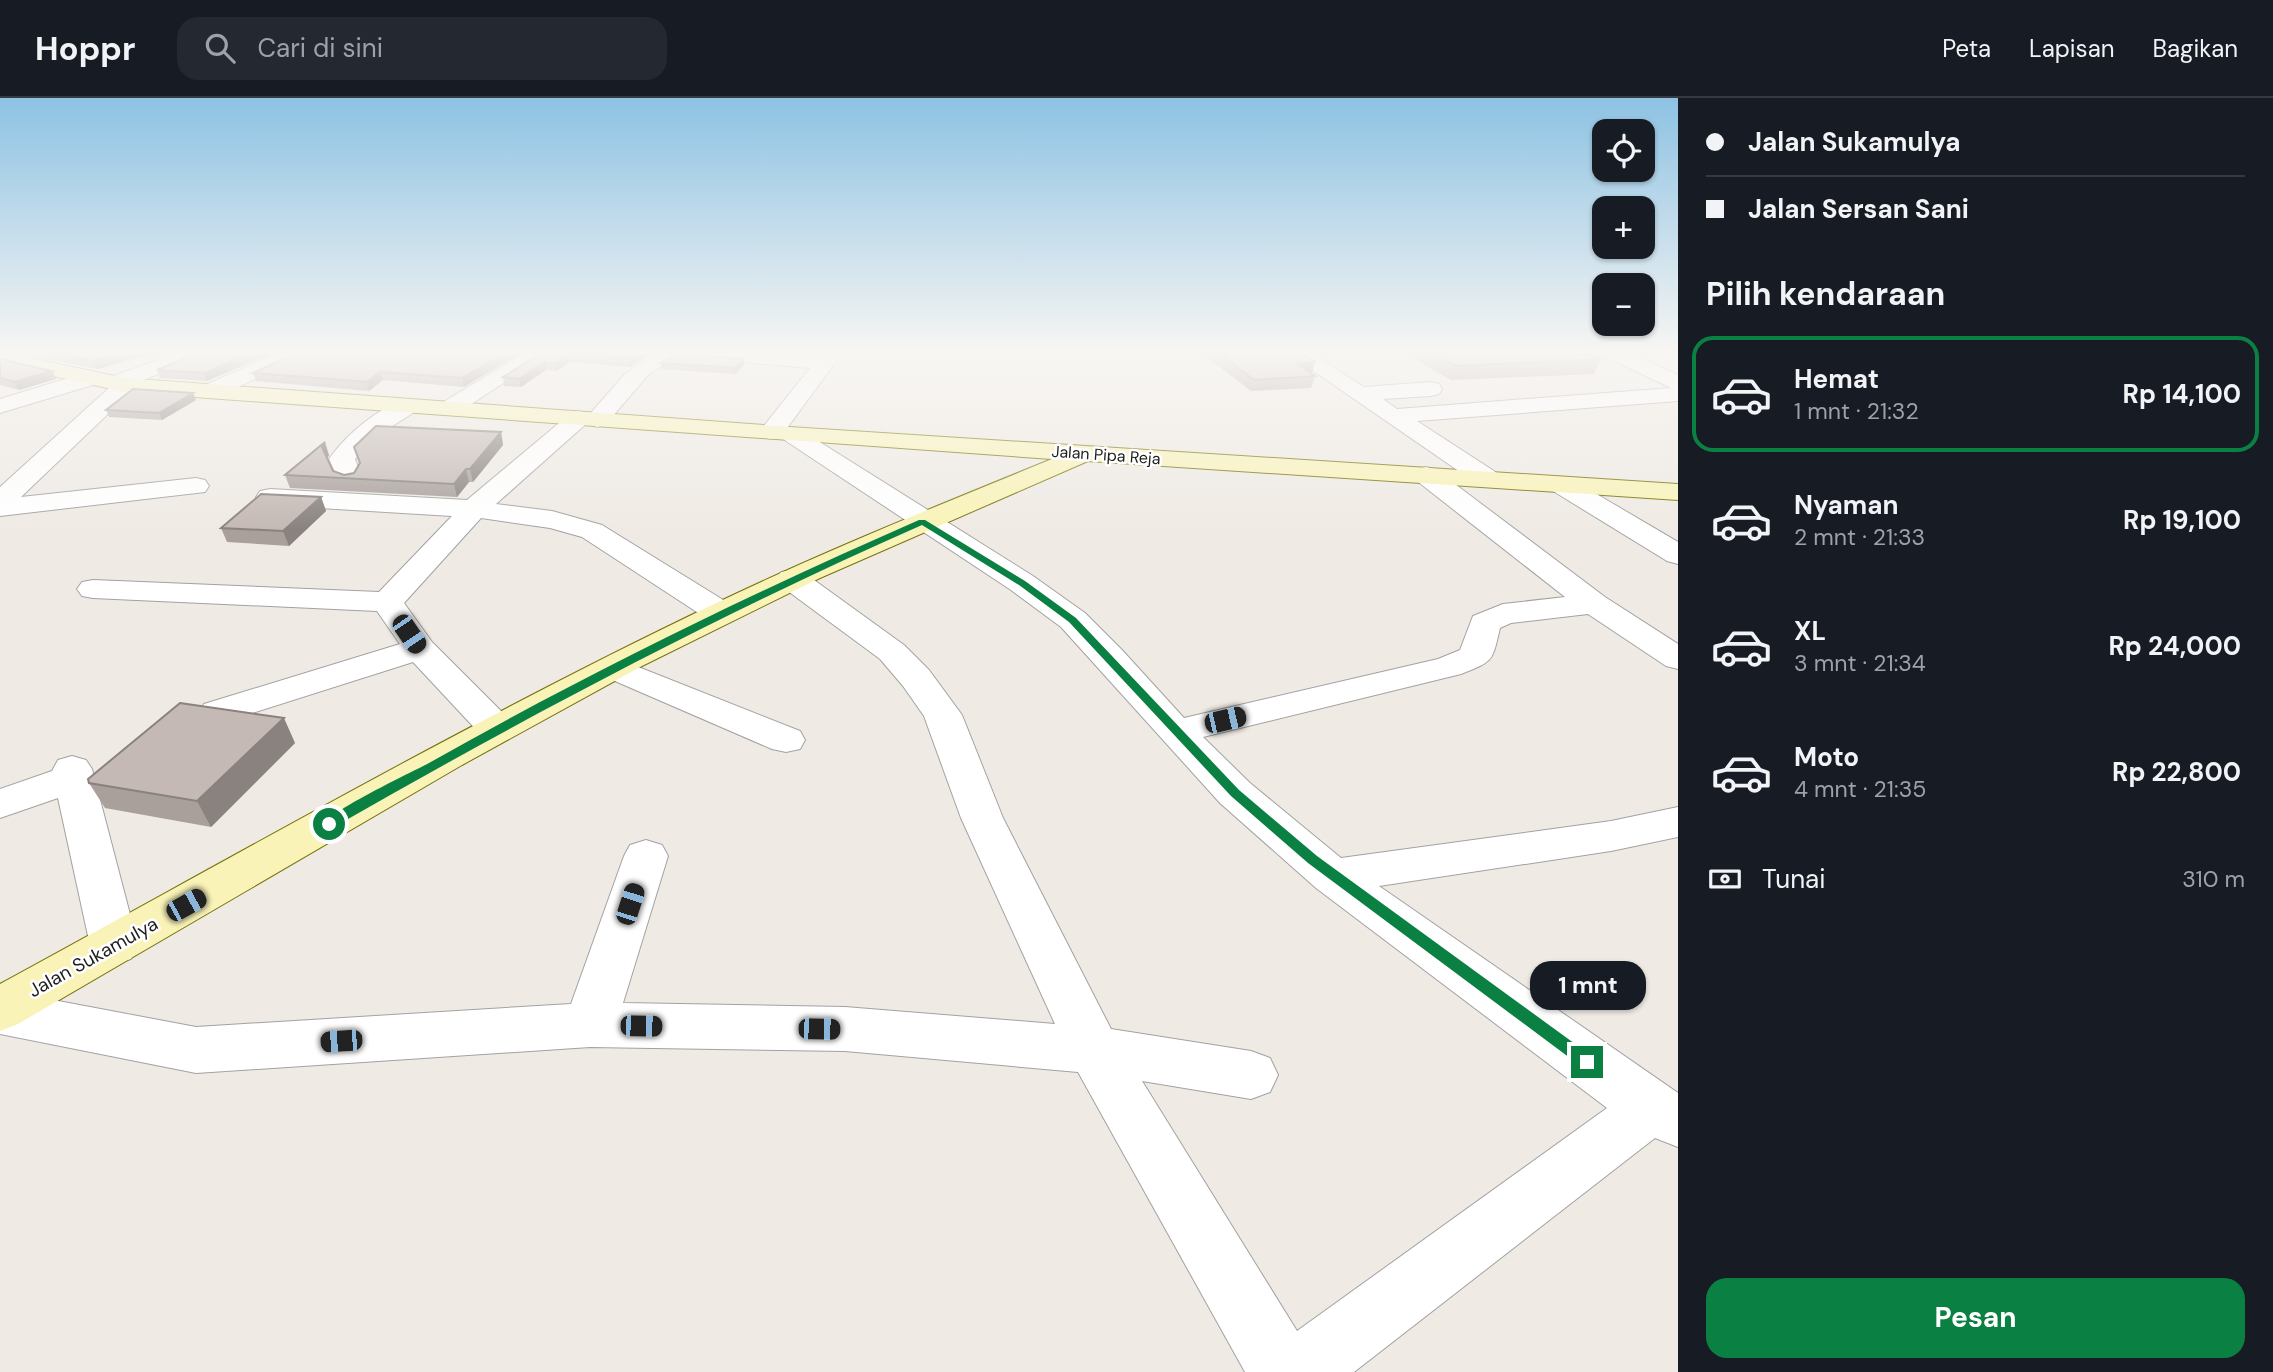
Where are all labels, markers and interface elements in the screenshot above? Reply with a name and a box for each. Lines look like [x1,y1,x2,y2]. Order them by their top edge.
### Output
search box [177,17,667,80]
text: Hoppr [35,27,135,70]
icon: search [201,29,239,67]
text: Cari di sini [257,31,383,65]
text: Peta [1942,33,1991,64]
text: Lapisan [2029,33,2114,64]
text: Bagikan [2152,33,2238,64]
map controls [1592,119,1655,336]
button: locate [1592,119,1655,182]
text: Jalan Sukamulya [1748,125,1960,159]
text: Jalan Sersan Sani [1748,192,1969,226]
button: + [1592,196,1655,259]
button: − [1592,273,1655,336]
text: Pilih kendaraan [1706,273,1945,315]
text: Hemat [1794,362,1879,396]
icon: car [1710,363,1773,426]
text: Rp 14,100 [2123,377,2241,411]
text: 1 mnt · 21:32 [1794,396,1919,426]
street label: Jalan Pipa Reja [1051,441,1161,469]
text: Nyaman [1794,488,1899,522]
icon: car [1710,489,1773,552]
text: Rp 19,100 [2123,503,2241,537]
text: 2 mnt · 21:33 [1794,522,1925,552]
car [389,611,430,657]
text: XL [1794,614,1826,648]
icon: car [1710,615,1773,678]
text: Rp 24,000 [2108,629,2241,663]
text: 3 mnt · 21:34 [1794,648,1926,678]
car [1203,705,1248,735]
text: Moto [1794,740,1859,774]
icon: car [1710,741,1773,804]
text: Rp 22,800 [2112,755,2241,789]
text: 4 mnt · 21:35 [1794,774,1926,804]
route start [313,808,345,840]
icon: cash [1706,860,1744,898]
text: Tunai [1762,862,1826,896]
text: 310 m [2182,864,2245,894]
car [614,881,647,927]
car [163,886,210,924]
street label: Jalan Sukamulya [24,911,162,1003]
callout: 1 mnt [1529,960,1645,1010]
text: 1 mnt [1558,970,1618,1000]
car [620,1015,663,1037]
car [798,1018,841,1040]
car [320,1029,363,1053]
route end [1571,1046,1603,1078]
button: Pesan [1706,1278,2245,1358]

